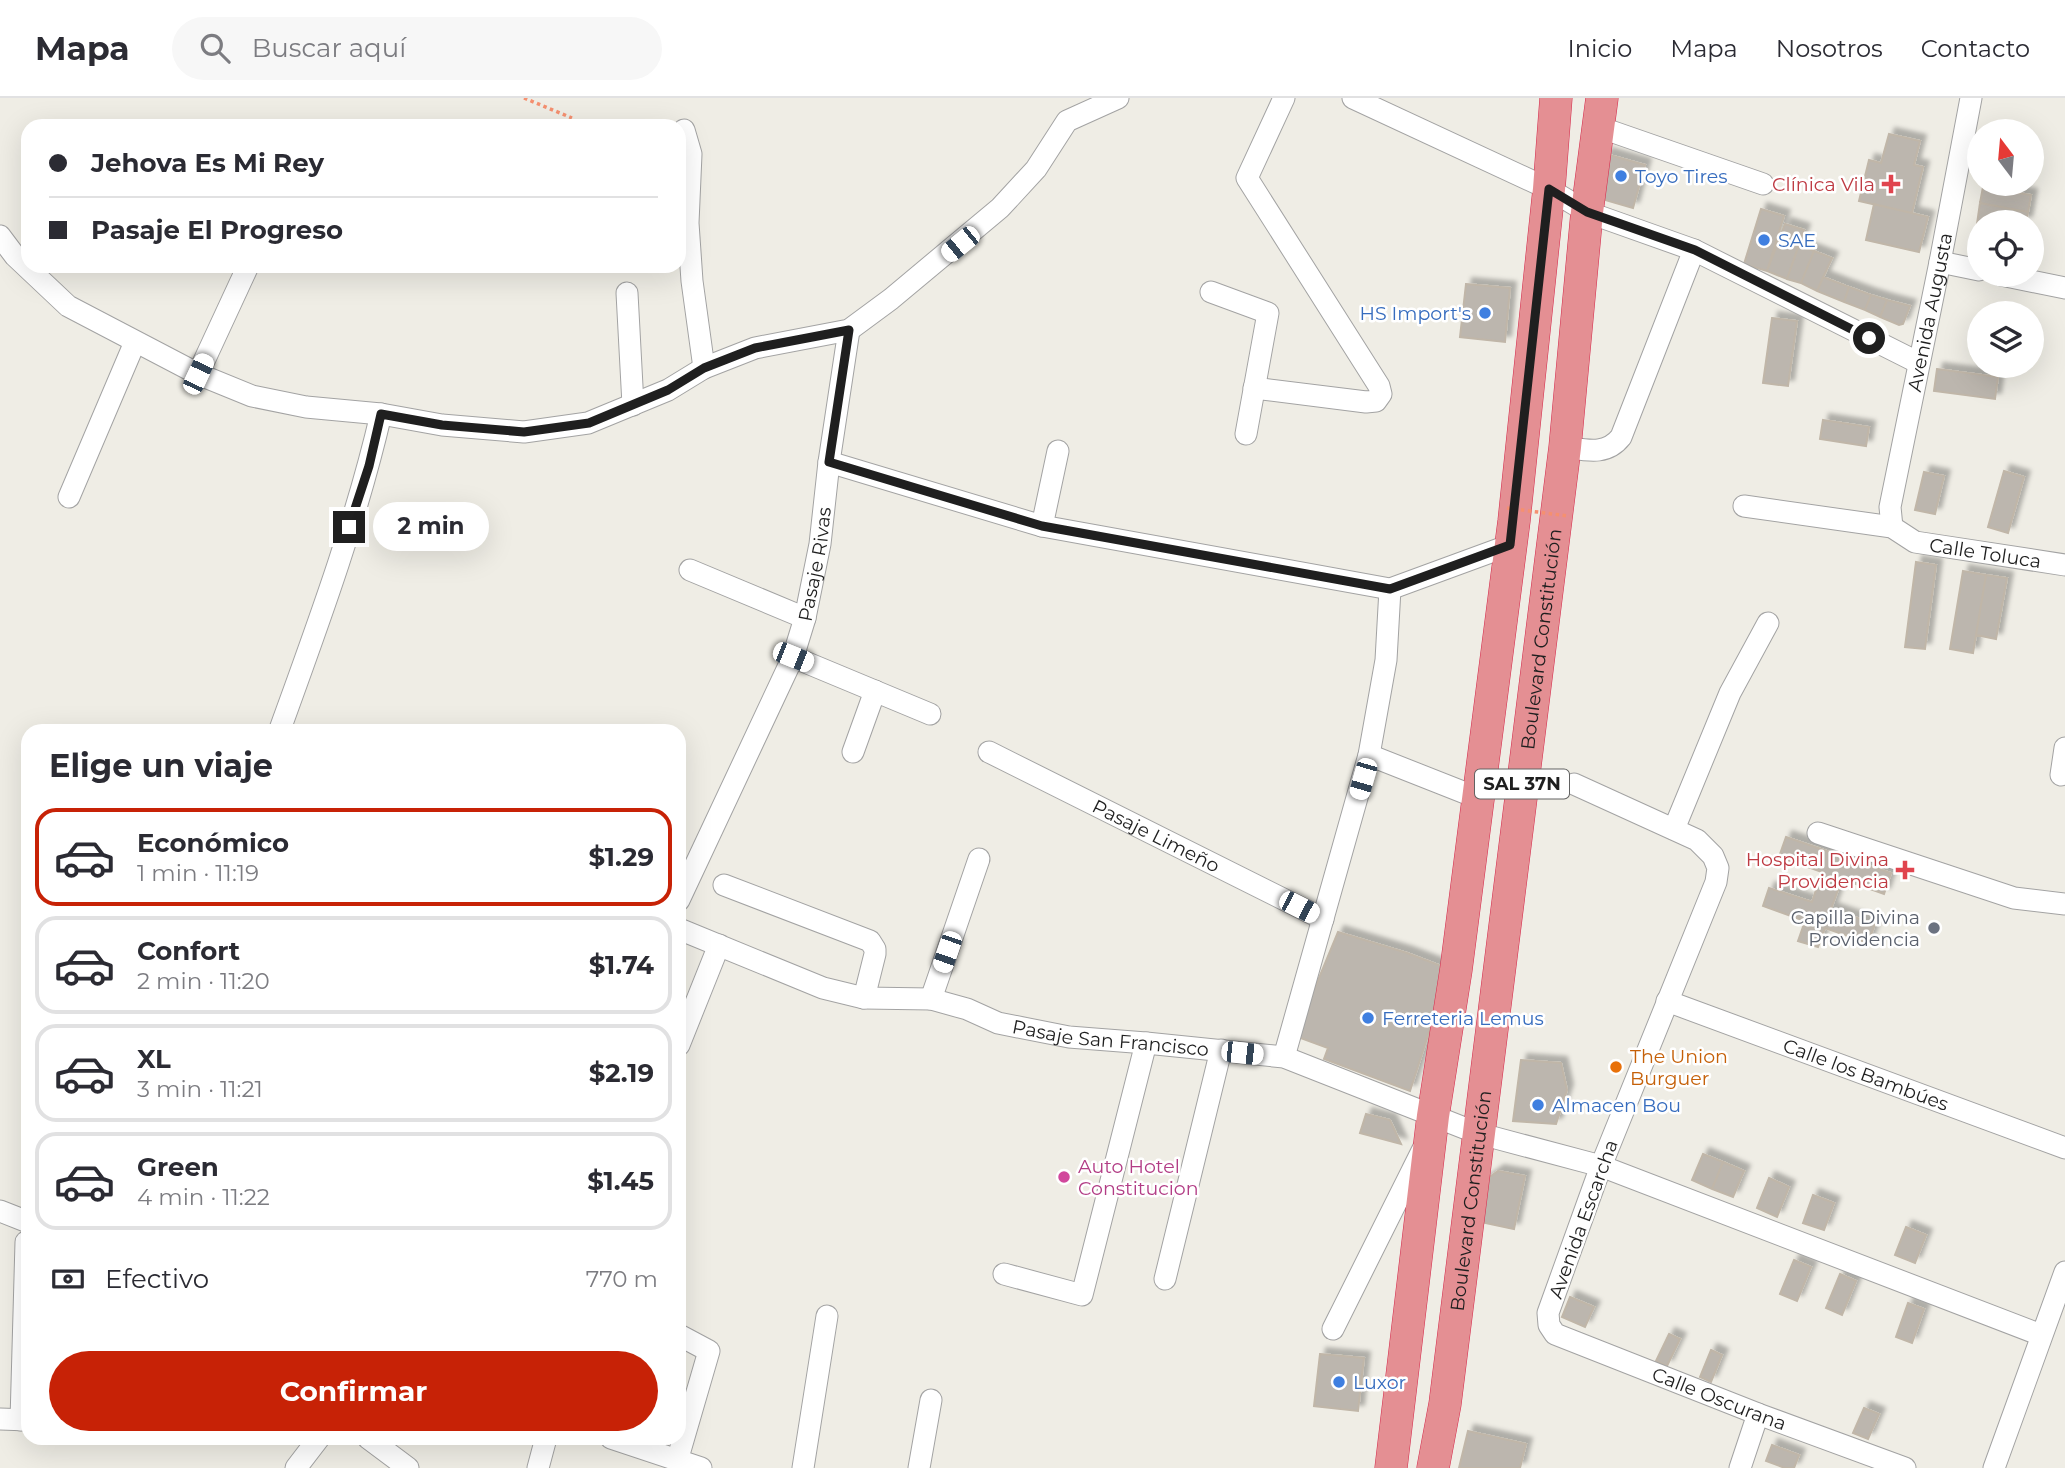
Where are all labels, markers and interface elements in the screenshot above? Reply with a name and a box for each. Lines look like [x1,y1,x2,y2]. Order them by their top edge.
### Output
search box [172,17,662,80]
text: Mapa [35,28,130,68]
icon: search [196,29,234,67]
text: Buscar aquí [252,32,406,64]
text: Inicio [1567,34,1632,63]
text: Mapa [1670,34,1738,63]
text: Nosotros [1776,34,1883,63]
text: Contacto [1921,34,2030,63]
north arrow [1967,119,2044,196]
map controls [1967,119,2044,378]
text: Jehova Es Mi Rey [91,147,324,179]
place label: Toyo Tires [1635,165,1728,188]
marker: Toyo Tires [1613,168,1629,184]
place label: Clínica Vila [1772,173,1875,196]
marker: Clínica Vila [1881,174,1901,194]
button: locate [1967,210,2044,287]
text: Pasaje El Progreso [91,214,343,246]
car [938,223,983,265]
place label: SAE [1778,229,1816,252]
street label: Avenida Augusta [1903,231,1957,394]
marker: SAE [1756,232,1772,248]
button: layers [1967,301,2044,378]
place label: HS Import's [1359,302,1471,325]
marker: HS Import's [1477,305,1493,321]
route start [1853,322,1885,354]
car [180,351,217,397]
callout: 2 min [374,502,489,551]
street label: Pasaje Rivas [794,506,836,624]
route end [333,511,365,543]
text: 2 min [397,512,465,540]
street label: Boulevard Constitución [1516,527,1567,751]
street label: Calle Toluca [1928,533,2043,573]
car [770,639,817,675]
text: Elige un viaje [49,746,273,785]
car [1348,756,1379,802]
road number: SAL 37N [1475,770,1569,798]
street label: Pasaje Limeño [1088,795,1224,878]
icon: car [53,826,116,889]
text: Económico [137,827,289,859]
text: $1.29 [589,841,654,873]
place label: Hospital Divina Providencia [1746,848,1889,893]
text: 1 min · 11:19 [137,859,259,887]
marker: Hospital Divina Providencia [1895,860,1915,880]
car [1276,888,1323,926]
place label: Capilla Divina Providencia [1791,906,1920,951]
marker: Capilla Divina Providencia [1926,920,1942,936]
car [931,929,964,975]
icon: car [53,934,116,997]
text: Confort [137,935,240,967]
text: $1.74 [589,949,654,981]
text: 2 min · 11:20 [137,967,270,995]
place label: Ferreteria Lemus [1382,1007,1544,1030]
marker: Ferreteria Lemus [1360,1010,1376,1026]
street label: Pasaje San Francisco [1010,1015,1210,1061]
street label: Calle los Bambúes [1780,1034,1952,1116]
car [1221,1040,1264,1066]
icon: car [53,1042,116,1105]
text: XL [137,1043,171,1075]
place label: The Union Burguer [1630,1045,1728,1090]
text: $2.19 [589,1057,654,1089]
marker: The Union Burguer [1608,1059,1624,1075]
text: 3 min · 11:21 [137,1075,263,1103]
street label: Boulevard Constitución [1446,1089,1496,1313]
place label: Almacen Bou [1552,1094,1681,1117]
marker: Almacen Bou [1530,1097,1546,1113]
street label: Avenida Escarcha [1544,1137,1623,1302]
icon: car [53,1150,116,1213]
text: Green [137,1151,219,1183]
place label: Auto Hotel Constitucion [1078,1155,1199,1200]
text: $1.45 [587,1165,654,1197]
marker: Auto Hotel Constitucion [1056,1169,1072,1185]
text: 4 min · 11:22 [137,1183,270,1211]
icon: cash [49,1260,87,1298]
text: Efectivo [105,1263,209,1295]
text: 770 m [586,1265,658,1293]
button: Confirmar [49,1351,658,1431]
street label: Calle Oscurana [1649,1362,1789,1435]
place label: Luxor [1353,1371,1406,1394]
marker: Luxor [1331,1374,1347,1390]

